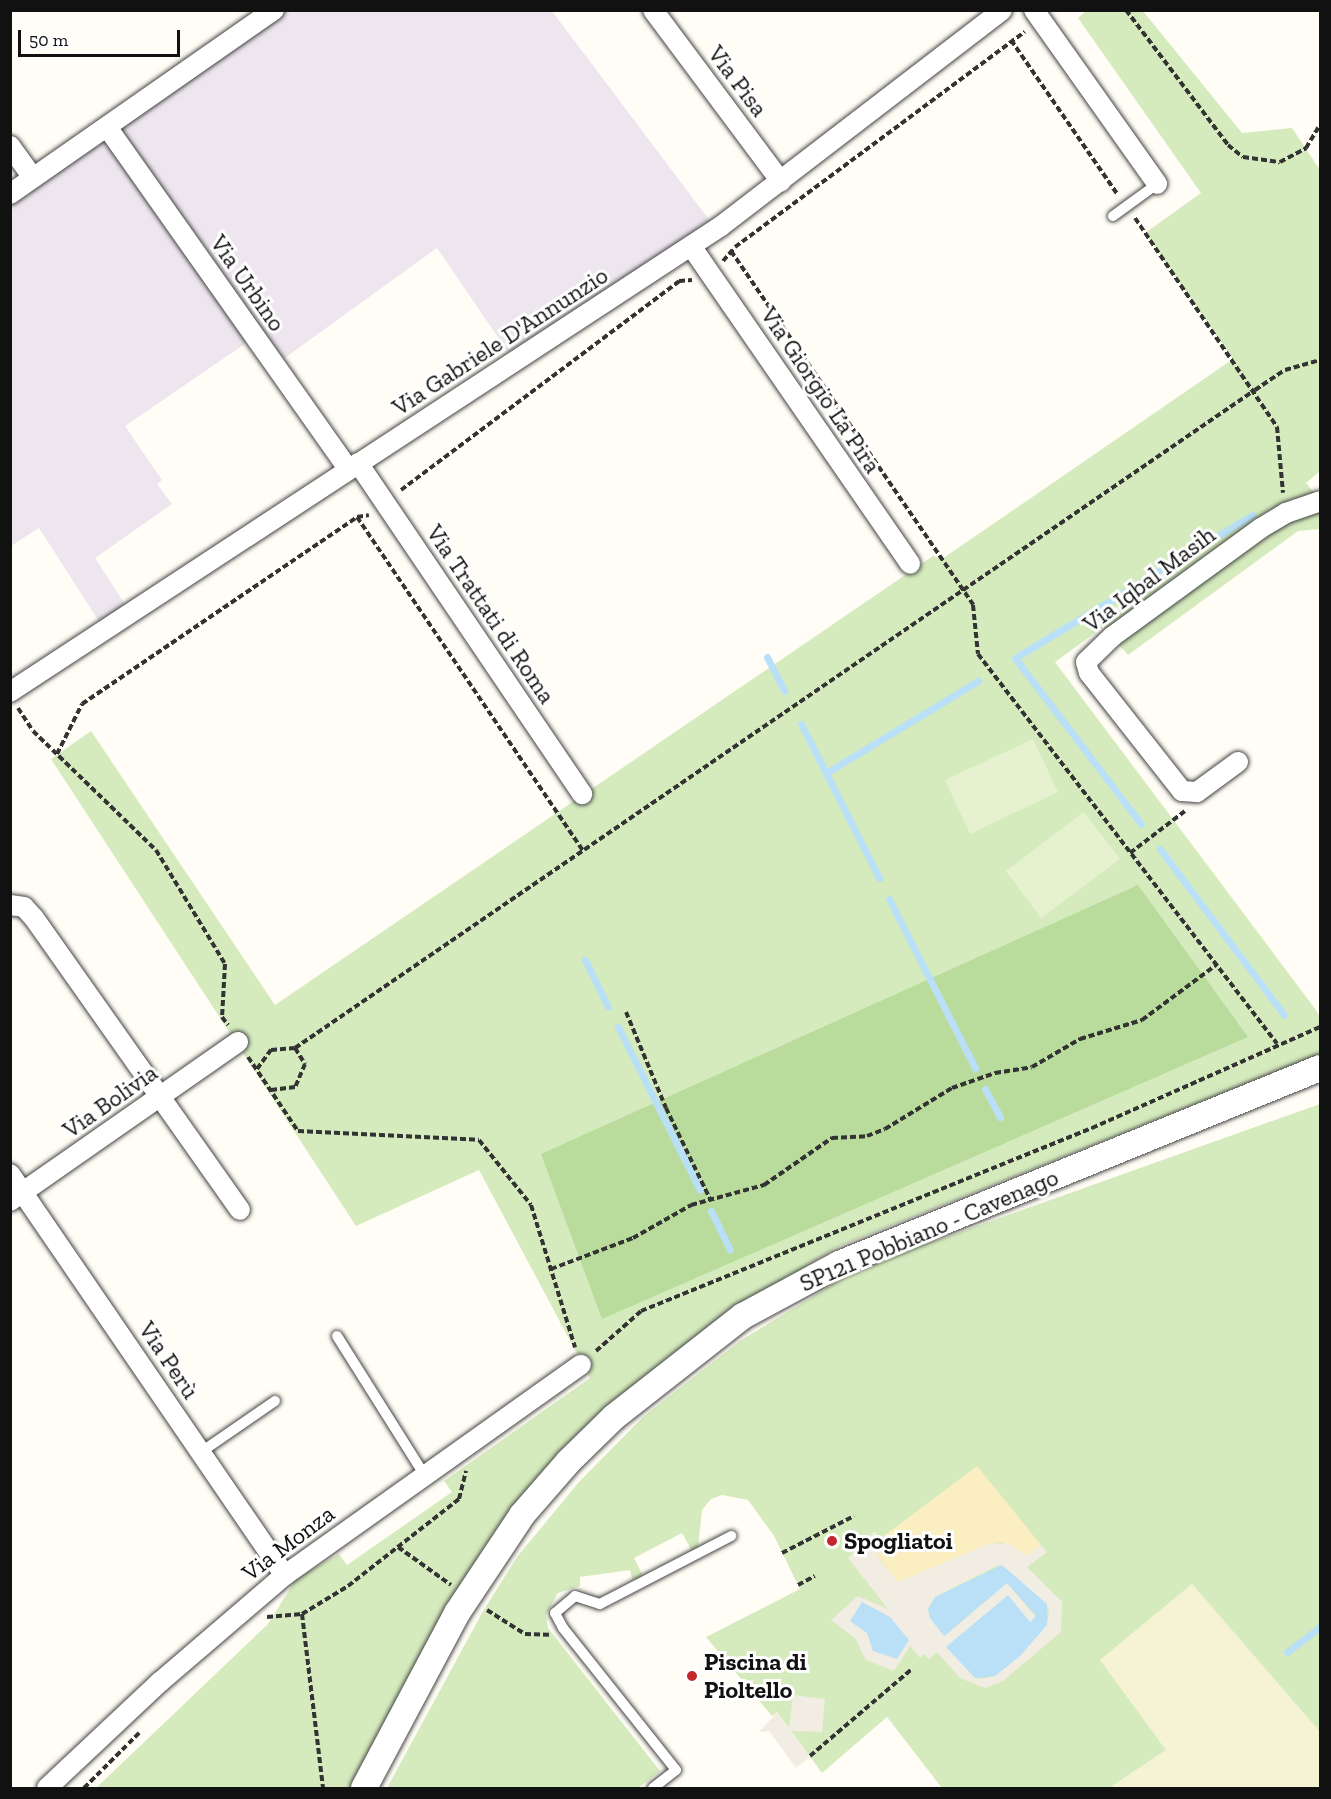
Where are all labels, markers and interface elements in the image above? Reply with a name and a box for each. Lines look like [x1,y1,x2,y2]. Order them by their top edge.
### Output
scale bar [21,18,183,56]
text: 50 m [29,29,68,51]
street label: Via Pisa [702,40,774,122]
street label: Via Urbino [204,229,292,337]
street label: Via Gabriele D'Annunzio [387,260,613,422]
street label: Via Giorgio La Pira [755,301,887,479]
street label: Via Trattati di Roma [420,519,562,709]
street label: Via Iqbal Masih [1077,520,1221,638]
street label: Via Bolivia [57,1058,163,1144]
street label: SP121 Pobbiano - Cavenago [795,1162,1063,1298]
street label: Via Perù [133,1316,205,1404]
street label: Via Monza [236,1499,340,1587]
place label: Spogliatoi [844,1527,953,1555]
marker: Spogliatoi [825,1534,839,1548]
place label: Piscina di Pioltello [704,1648,807,1704]
marker: Piscina di Pioltello [685,1669,699,1683]

